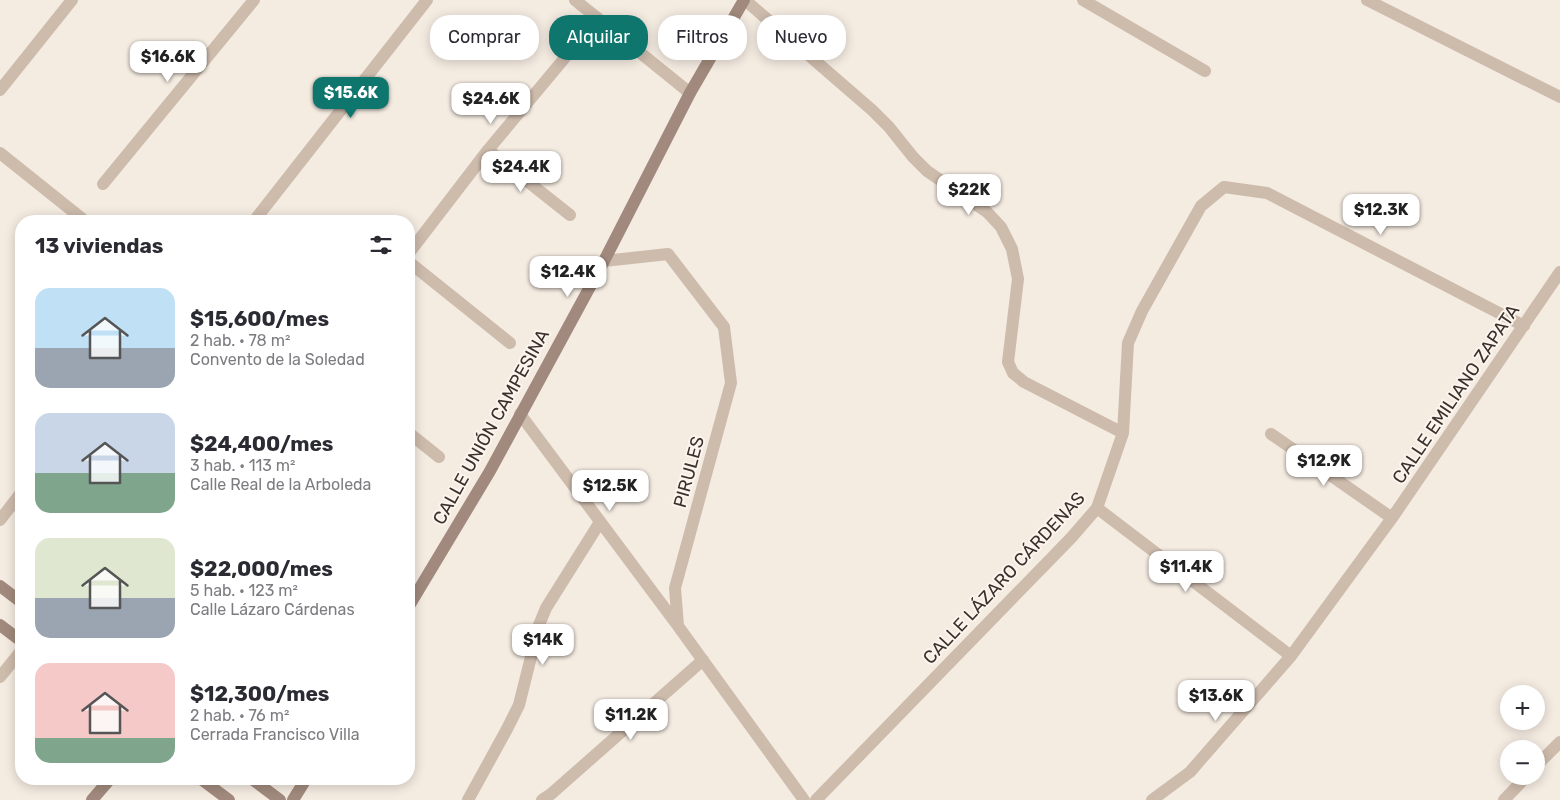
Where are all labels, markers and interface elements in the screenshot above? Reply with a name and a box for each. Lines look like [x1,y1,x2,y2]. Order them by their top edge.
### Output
chip: Comprar [430,15,539,60]
chip: Alquilar [549,15,648,60]
chip: Filtros [658,15,747,60]
chip: Nuevo [757,15,846,60]
pin: $16.6K [127,41,209,83]
text: $16.6K [141,47,195,66]
pin: $15.6K [310,76,392,119]
pin: $24.6K [450,82,532,125]
text: $15.6K [324,83,378,102]
text: $24.6K [462,89,520,108]
pin: $24.4K [480,150,562,193]
text: $24.4K [492,157,550,176]
pin: $22K [939,174,999,216]
text: $22K [948,180,990,199]
pin: $12.3K [1340,194,1422,236]
text: $12.3K [1354,200,1408,219]
icon: filters [367,231,395,259]
text: 13 viviendas [35,233,163,258]
pin: $12.4K [527,256,609,298]
text: $12.4K [540,262,596,281]
street label: CALLE EMILIANO ZAPATA [1388,300,1524,488]
text: $15,600/mes [190,306,329,331]
icon: home [75,308,135,368]
street label: CALLE UNIÓN CAMPESINA [428,325,554,529]
text: 2 hab. · 78 m² [190,331,290,350]
text: Convento de la Soledad [190,350,365,369]
text: $24,400/mes [190,431,333,456]
icon: home [75,433,135,493]
street label: PIRULES [669,434,709,510]
pin: $12.9K [1283,444,1365,487]
text: $12.9K [1297,451,1351,470]
text: 3 hab. · 113 m² [190,456,296,475]
pin: $12.5K [569,470,651,512]
text: Calle Real de la Arboleda [190,475,371,494]
text: $12.5K [583,476,637,495]
street label: CALLE LÁZARO CÁRDENAS [918,487,1090,669]
pin: $11.4K [1145,550,1227,593]
text: $22,000/mes [190,556,333,581]
text: $11.4K [1160,557,1212,576]
icon: home [75,558,135,618]
text: 5 hab. · 123 m² [190,581,298,600]
text: Calle Lázaro Cárdenas [190,600,355,619]
pin: $14K [513,624,573,666]
text: $14K [523,630,563,649]
pin: $13.6K [1175,680,1257,722]
text: $12,300/mes [190,681,329,706]
icon: home [75,683,135,743]
map controls [1500,685,1545,785]
button: + [1500,685,1545,730]
text: $13.6K [1189,686,1243,705]
pin: $11.2K [590,698,672,741]
text: $11.2K [605,705,657,724]
text: 2 hab. · 76 m² [190,706,289,725]
text: Cerrada Francisco Villa [190,725,360,744]
button: − [1500,740,1545,785]

